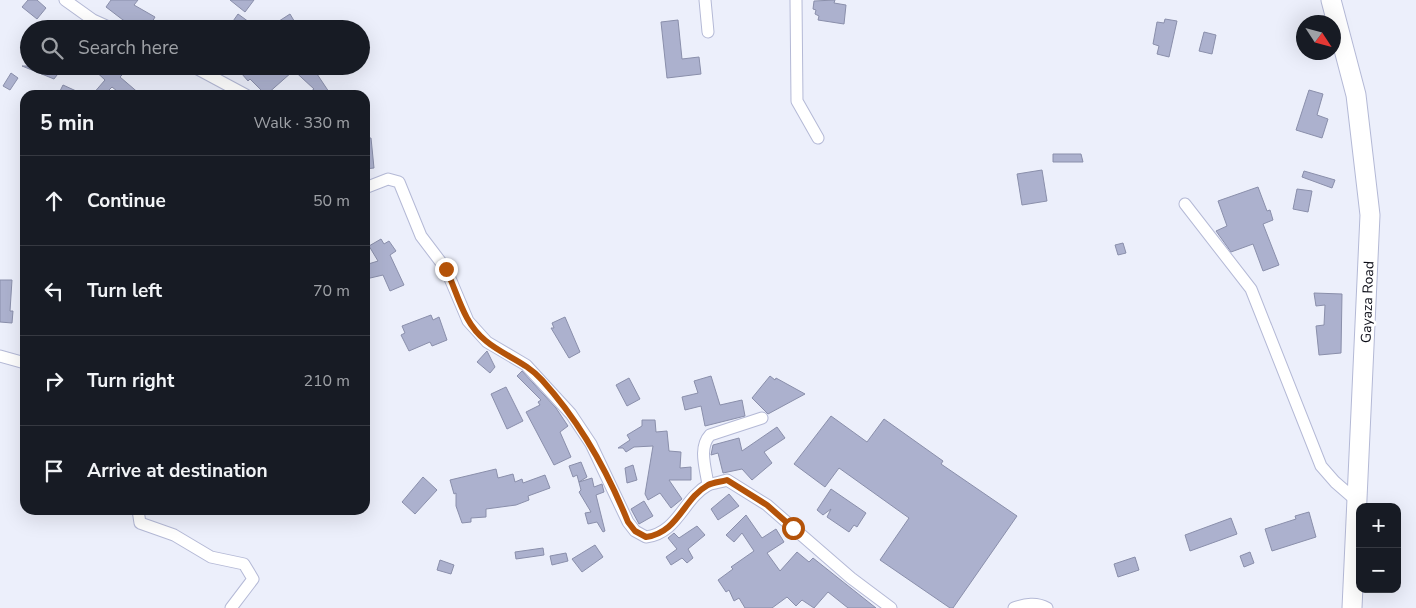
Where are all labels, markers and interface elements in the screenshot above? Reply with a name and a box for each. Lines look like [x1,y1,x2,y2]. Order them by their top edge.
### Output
north arrow [1296,15,1341,60]
search box [20,20,370,75]
icon: search [38,34,66,62]
text: Search here [78,35,179,61]
text: 5 min [40,109,94,137]
text: Walk · 330 m [254,112,350,134]
icon: ahead [40,187,68,215]
text: Continue [87,188,166,214]
text: 50 m [313,190,350,212]
route end [435,258,458,281]
street label: Gayaza Road [1357,261,1378,343]
icon: left [40,277,68,305]
text: Turn left [87,278,162,304]
text: 70 m [313,280,350,302]
icon: right [40,367,68,395]
text: Turn right [87,368,174,394]
text: 210 m [303,370,350,392]
icon: arrive [40,457,68,485]
text: Arrive at destination [87,458,268,484]
map controls [1356,503,1401,593]
button: + [1356,503,1401,548]
route start [782,517,805,540]
button: − [1356,548,1401,593]

